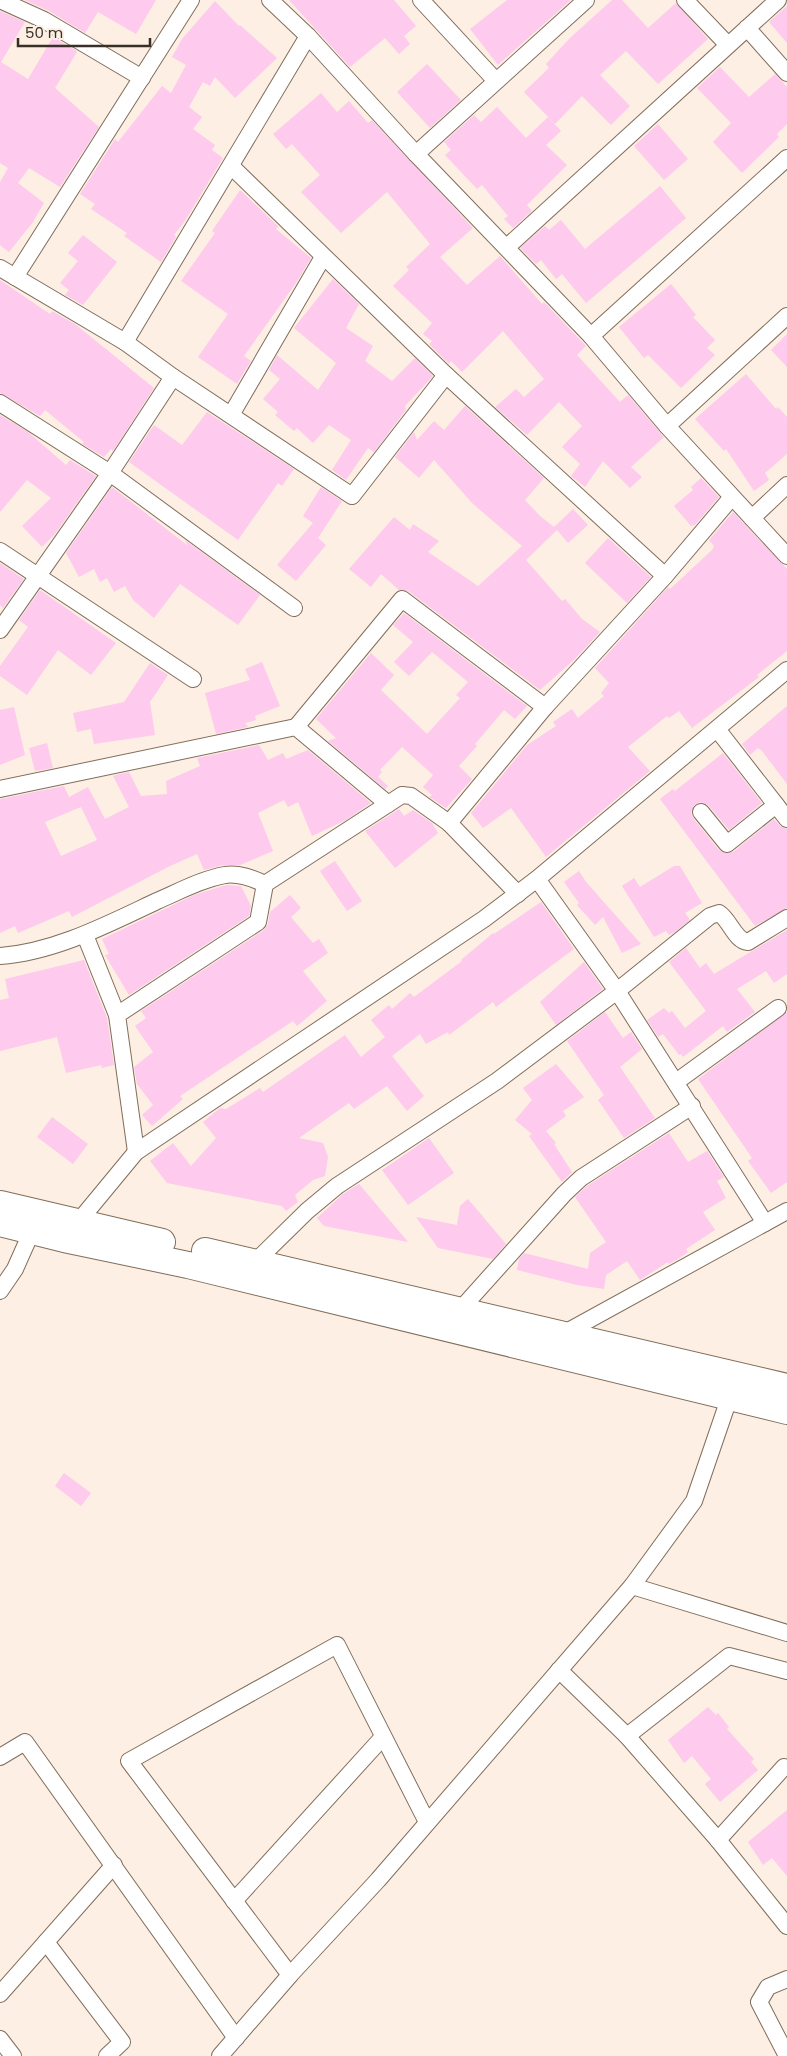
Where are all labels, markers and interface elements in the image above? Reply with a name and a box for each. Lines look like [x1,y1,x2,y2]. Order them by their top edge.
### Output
scale bar [18,15,150,47]
text: 50 m [25,22,63,43]

